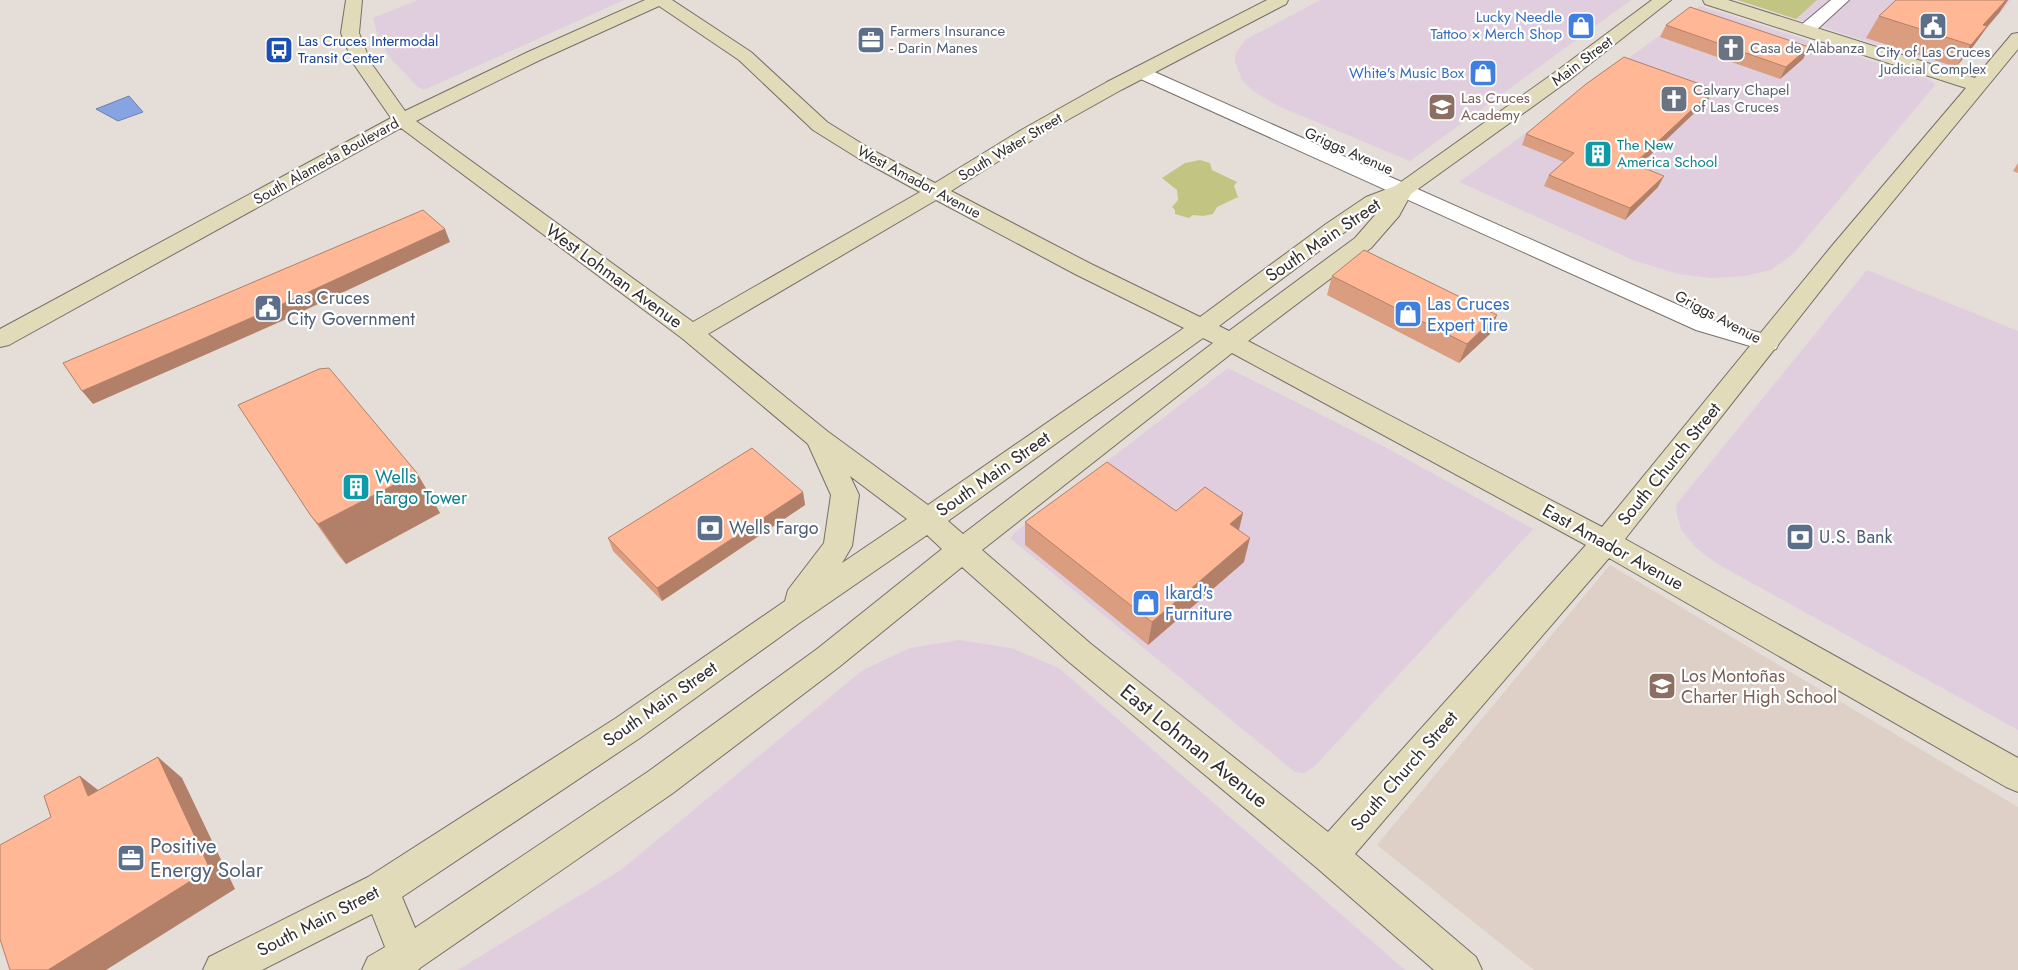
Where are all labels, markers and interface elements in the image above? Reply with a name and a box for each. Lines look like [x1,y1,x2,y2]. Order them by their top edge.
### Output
place label: Lucky Needle Tattoo × Merch Shop [1431,6,1562,45]
shop icon: Lucky Needle Tattoo × Merch Shop [1566,11,1596,41]
public building icon: City of Las Cruces Judicial Complex [1918,11,1948,41]
place label: Farmers Insurance - Darin Manes [890,20,1005,59]
office icon: Farmers Insurance - Darin Manes [856,25,886,55]
place label: Las Cruces Intermodal Transit Center [298,30,438,69]
street label: Main Street [1547,30,1617,91]
church icon: Casa de Alabanza [1716,33,1746,63]
bus stop icon: Las Cruces Intermodal Transit Center [264,35,294,65]
place label: Casa de Alabanza [1750,37,1864,59]
place label: City of Las Cruces Judicial Complex [1876,41,1990,80]
shop icon: White's Music Box [1468,58,1498,88]
place label: White's Music Box [1349,62,1465,84]
place label: Calvary Chapel of Las Cruces [1693,79,1790,118]
church icon: Calvary Chapel of Las Cruces [1659,84,1689,114]
place label: Las Cruces Academy [1461,87,1530,126]
school or university icon: Las Cruces Academy [1427,92,1457,122]
street label: South Water Street [954,107,1066,187]
street label: South Alameda Boulevard [249,112,403,210]
street label: Griggs Avenue [1301,122,1397,180]
place label: The New America School [1617,134,1717,173]
building icon: The New America School [1583,139,1613,169]
street label: West Amador Avenue [853,140,985,224]
street label: South Main Street [1260,191,1386,288]
street label: West Lohman Avenue [540,217,688,335]
place label: Las Cruces City Government [287,285,415,332]
street label: Griggs Avenue [1671,285,1765,349]
place label: Las Cruces Expert Tire [1427,291,1510,338]
public building icon: Las Cruces City Government [253,293,283,323]
shop icon: Las Cruces Expert Tire [1393,299,1423,329]
street label: South Church Street [1611,396,1727,531]
street label: South Main Street [931,425,1056,523]
place label: Wells Fargo Tower [375,464,468,511]
building icon: Wells Fargo Tower [341,472,371,502]
street label: East Amador Avenue [1538,497,1688,597]
bank icon: Wells Fargo [695,513,725,543]
place label: Wells Fargo [729,515,819,541]
bank icon: U.S. Bank [1785,522,1815,552]
place label: U.S. Bank [1819,524,1892,550]
place label: Ikard's Furniture [1165,580,1232,627]
shop icon: Ikard's Furniture [1131,588,1161,618]
street label: South Main Street [598,655,723,753]
place label: Los Montoñas Charter High School [1681,663,1837,710]
school or university icon: Los Montoñas Charter High School [1647,671,1677,701]
street label: East Lohman Avenue [1114,677,1275,815]
street label: South Church Street [1344,705,1464,837]
place label: Positive Energy Solar [150,831,264,885]
office icon: Positive Energy Solar [116,843,146,873]
street label: South Main Street [252,879,384,963]

